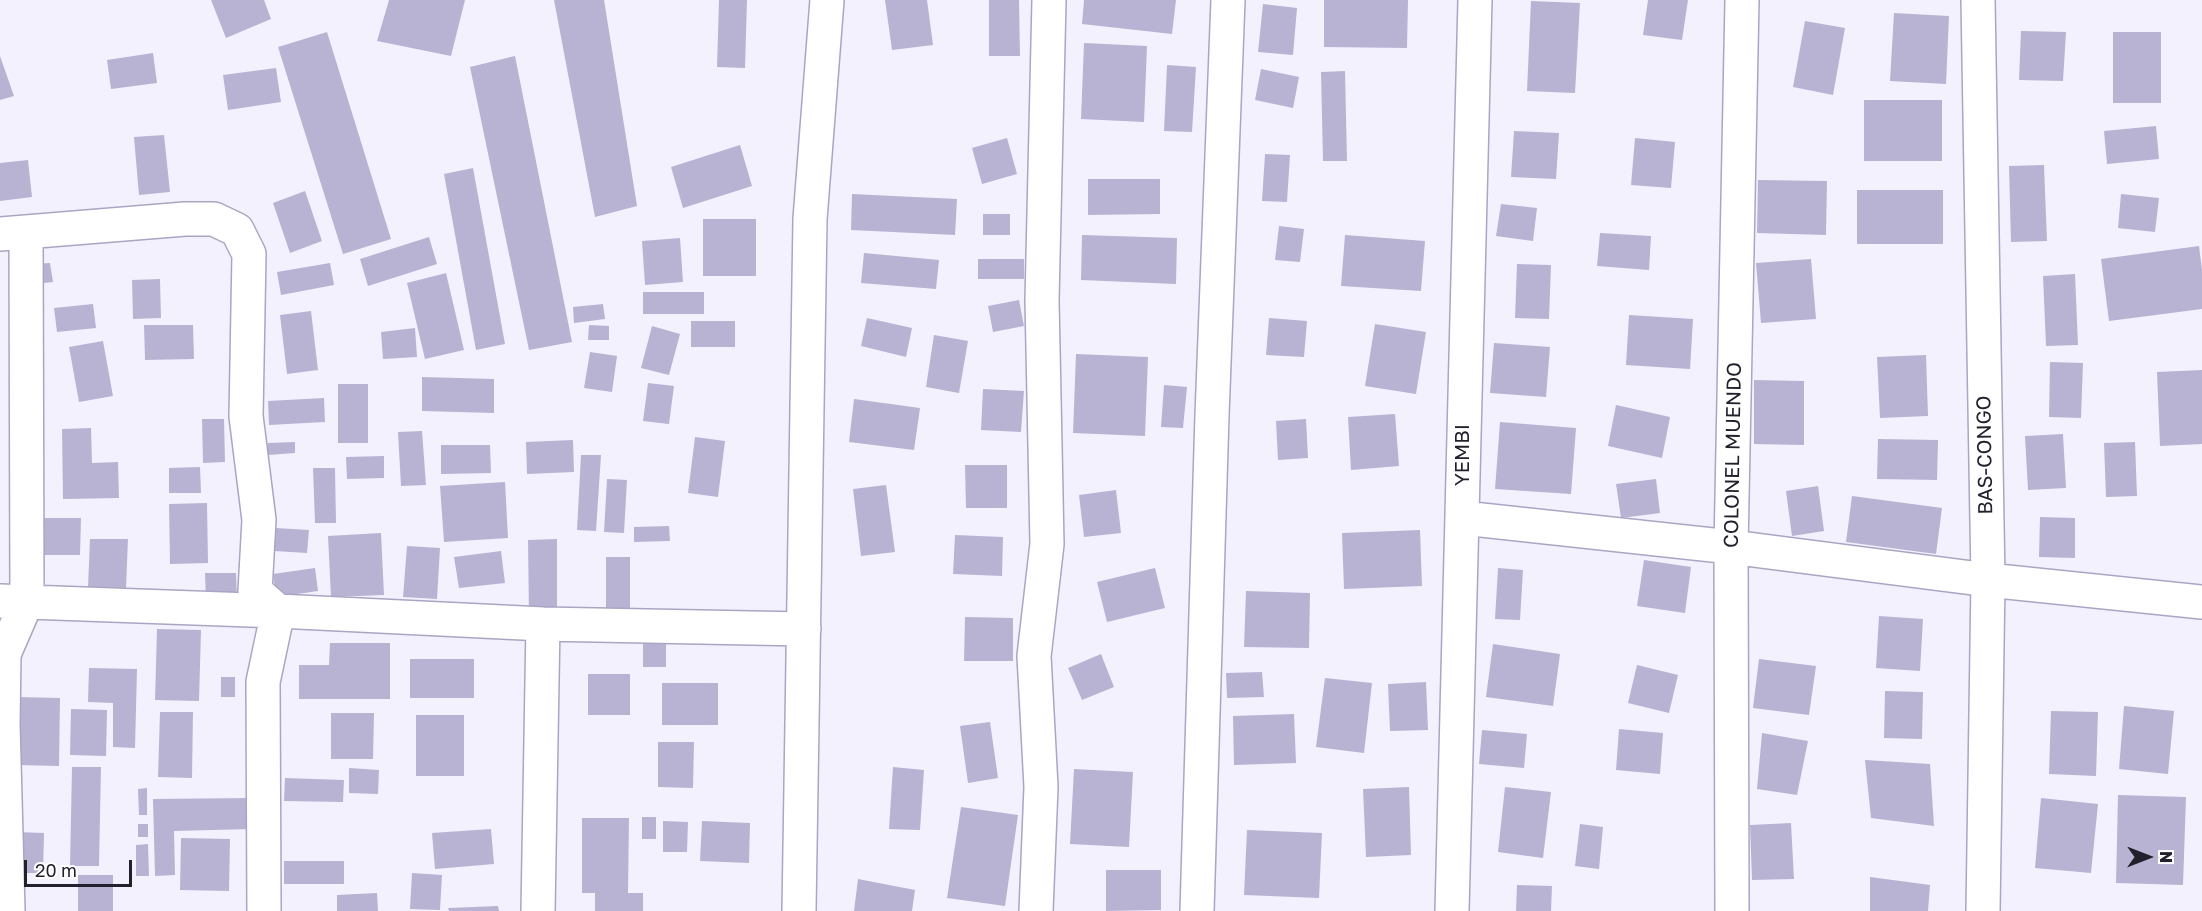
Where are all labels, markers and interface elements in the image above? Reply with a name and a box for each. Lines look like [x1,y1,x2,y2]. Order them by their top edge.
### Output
street label: COLONEL MUENDO [1719,362,1747,548]
street label: BAS-CONGO [1972,395,1998,515]
street label: YEMBI [1451,424,1475,486]
north arrow [2118,827,2178,887]
scale bar [27,848,135,886]
text: N [2156,851,2176,863]
text: 20 m [35,859,77,881]

